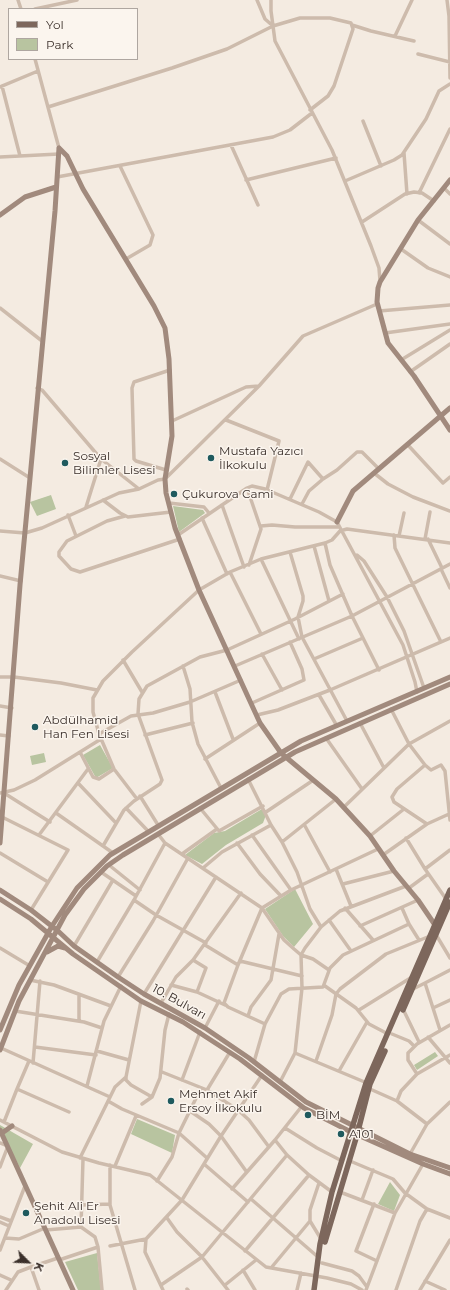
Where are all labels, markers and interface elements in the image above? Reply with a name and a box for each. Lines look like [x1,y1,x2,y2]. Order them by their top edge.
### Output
legend [8,8,138,60]
text: Yol [46,17,64,32]
text: Park [46,37,73,52]
place label: Mustafa Yazıcı İlkokulu [219,444,304,472]
place label: Sosyal Bilimler Lisesi [73,449,155,477]
marker: Mustafa Yazıcı İlkokulu [206,453,216,463]
marker: Sosyal Bilimler Lisesi [60,458,70,468]
place label: Çukurova Cami [182,487,273,501]
marker: Çukurova Cami [169,489,179,499]
place label: Abdülhamid Han Fen Lisesi [43,713,129,741]
marker: Abdülhamid Han Fen Lisesi [30,722,40,732]
street label: 10. Bulvarı [150,981,208,1023]
place label: Mehmet Akif Ersoy İlkokulu [179,1087,262,1115]
marker: Mehmet Akif Ersoy İlkokulu [166,1096,176,1106]
place label: BİM [316,1108,340,1122]
marker: BİM [303,1110,313,1120]
place label: A101 [349,1127,374,1141]
marker: A101 [336,1129,346,1139]
place label: Şehit Ali Er Anadolu Lisesi [34,1199,120,1227]
marker: Şehit Ali Er Anadolu Lisesi [21,1208,31,1218]
north arrow [8,1242,48,1282]
text: K [31,1260,47,1273]

